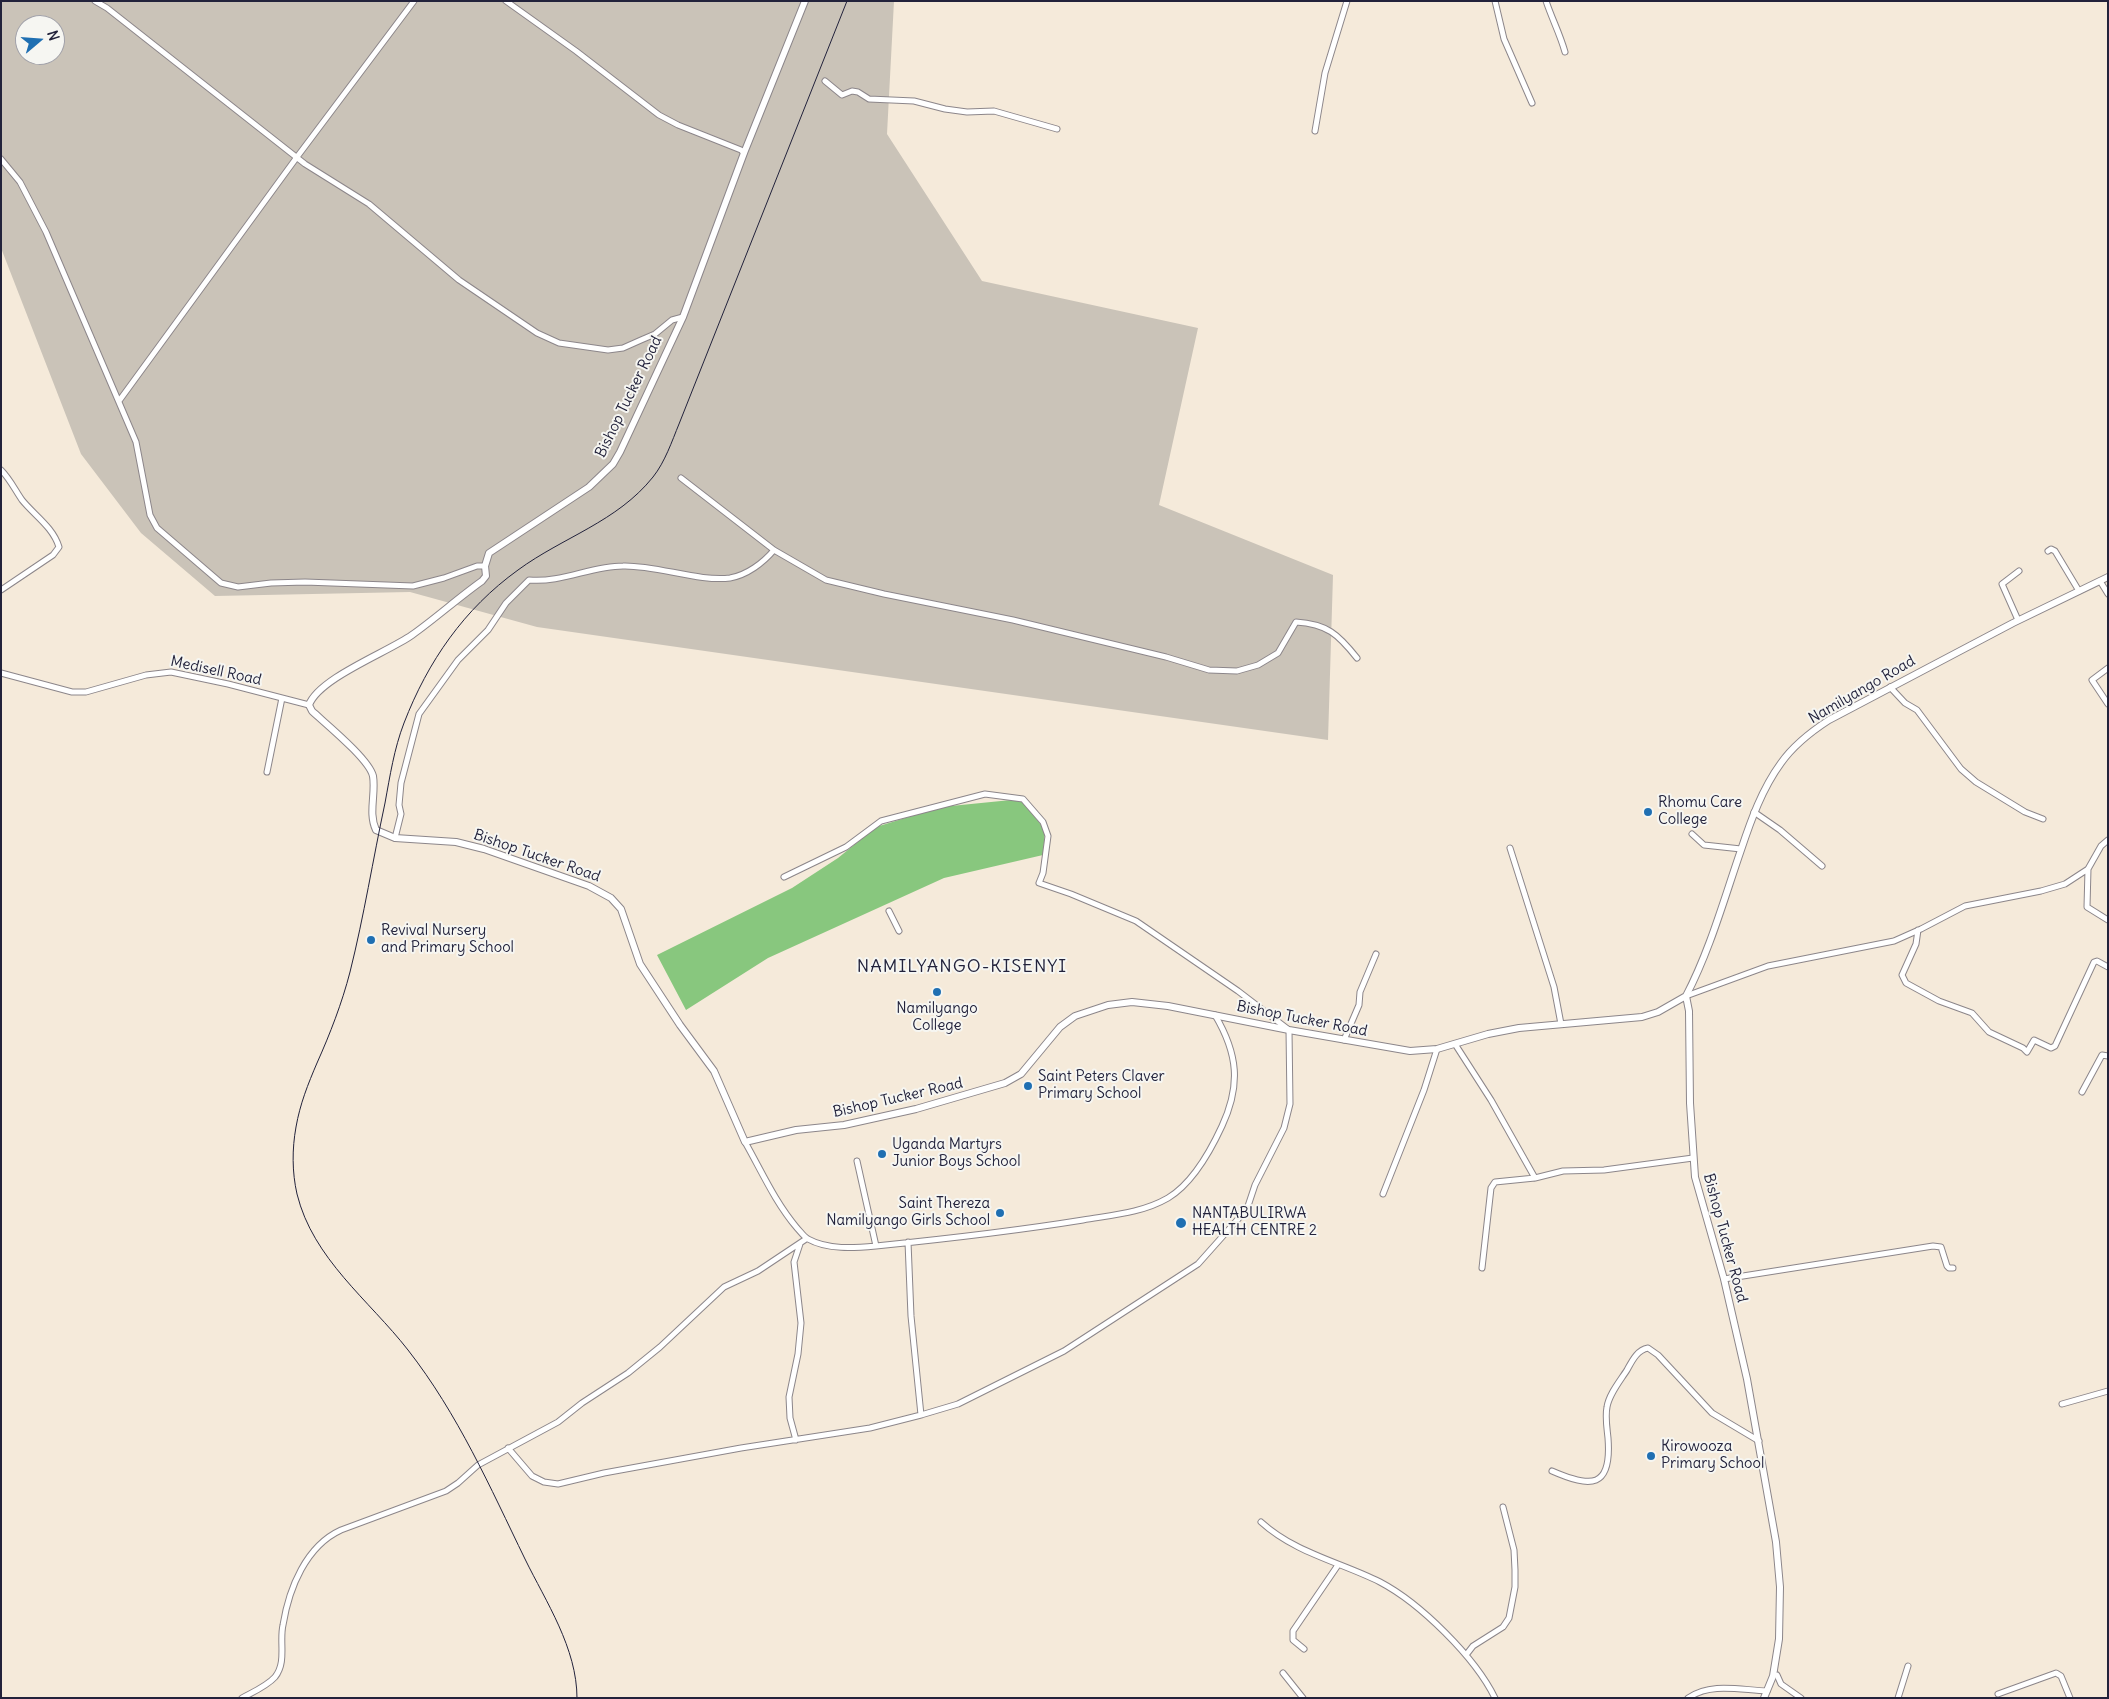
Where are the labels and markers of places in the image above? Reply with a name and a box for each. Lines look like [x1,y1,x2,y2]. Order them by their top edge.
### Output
place label: Rhomu Care College [1658,794,1742,829]
marker: Rhomu Care College [1642,806,1654,818]
place label: Revival Nursery and Primary School [381,922,514,957]
marker: Revival Nursery and Primary School [365,934,377,946]
marker: Namilyango College [931,986,943,998]
place label: Namilyango College [896,1000,978,1035]
place label: Saint Peters Claver Primary School [1038,1068,1165,1103]
marker: Saint Peters Claver Primary School [1022,1080,1034,1092]
place label: Uganda Martyrs Junior Boys School [892,1136,1021,1171]
marker: Uganda Martyrs Junior Boys School [876,1148,888,1160]
place label: Saint Thereza Namilyango Girls School [826,1195,990,1230]
place label: NANTABULIRWA HEALTH CENTRE 2 [1192,1205,1317,1240]
marker: Saint Thereza Namilyango Girls School [994,1207,1006,1219]
marker: NANTABULIRWA HEALTH CENTRE 2 [1174,1216,1188,1230]
place label: Kirowooza Primary School [1661,1438,1764,1473]
marker: Kirowooza Primary School [1645,1450,1657,1462]

